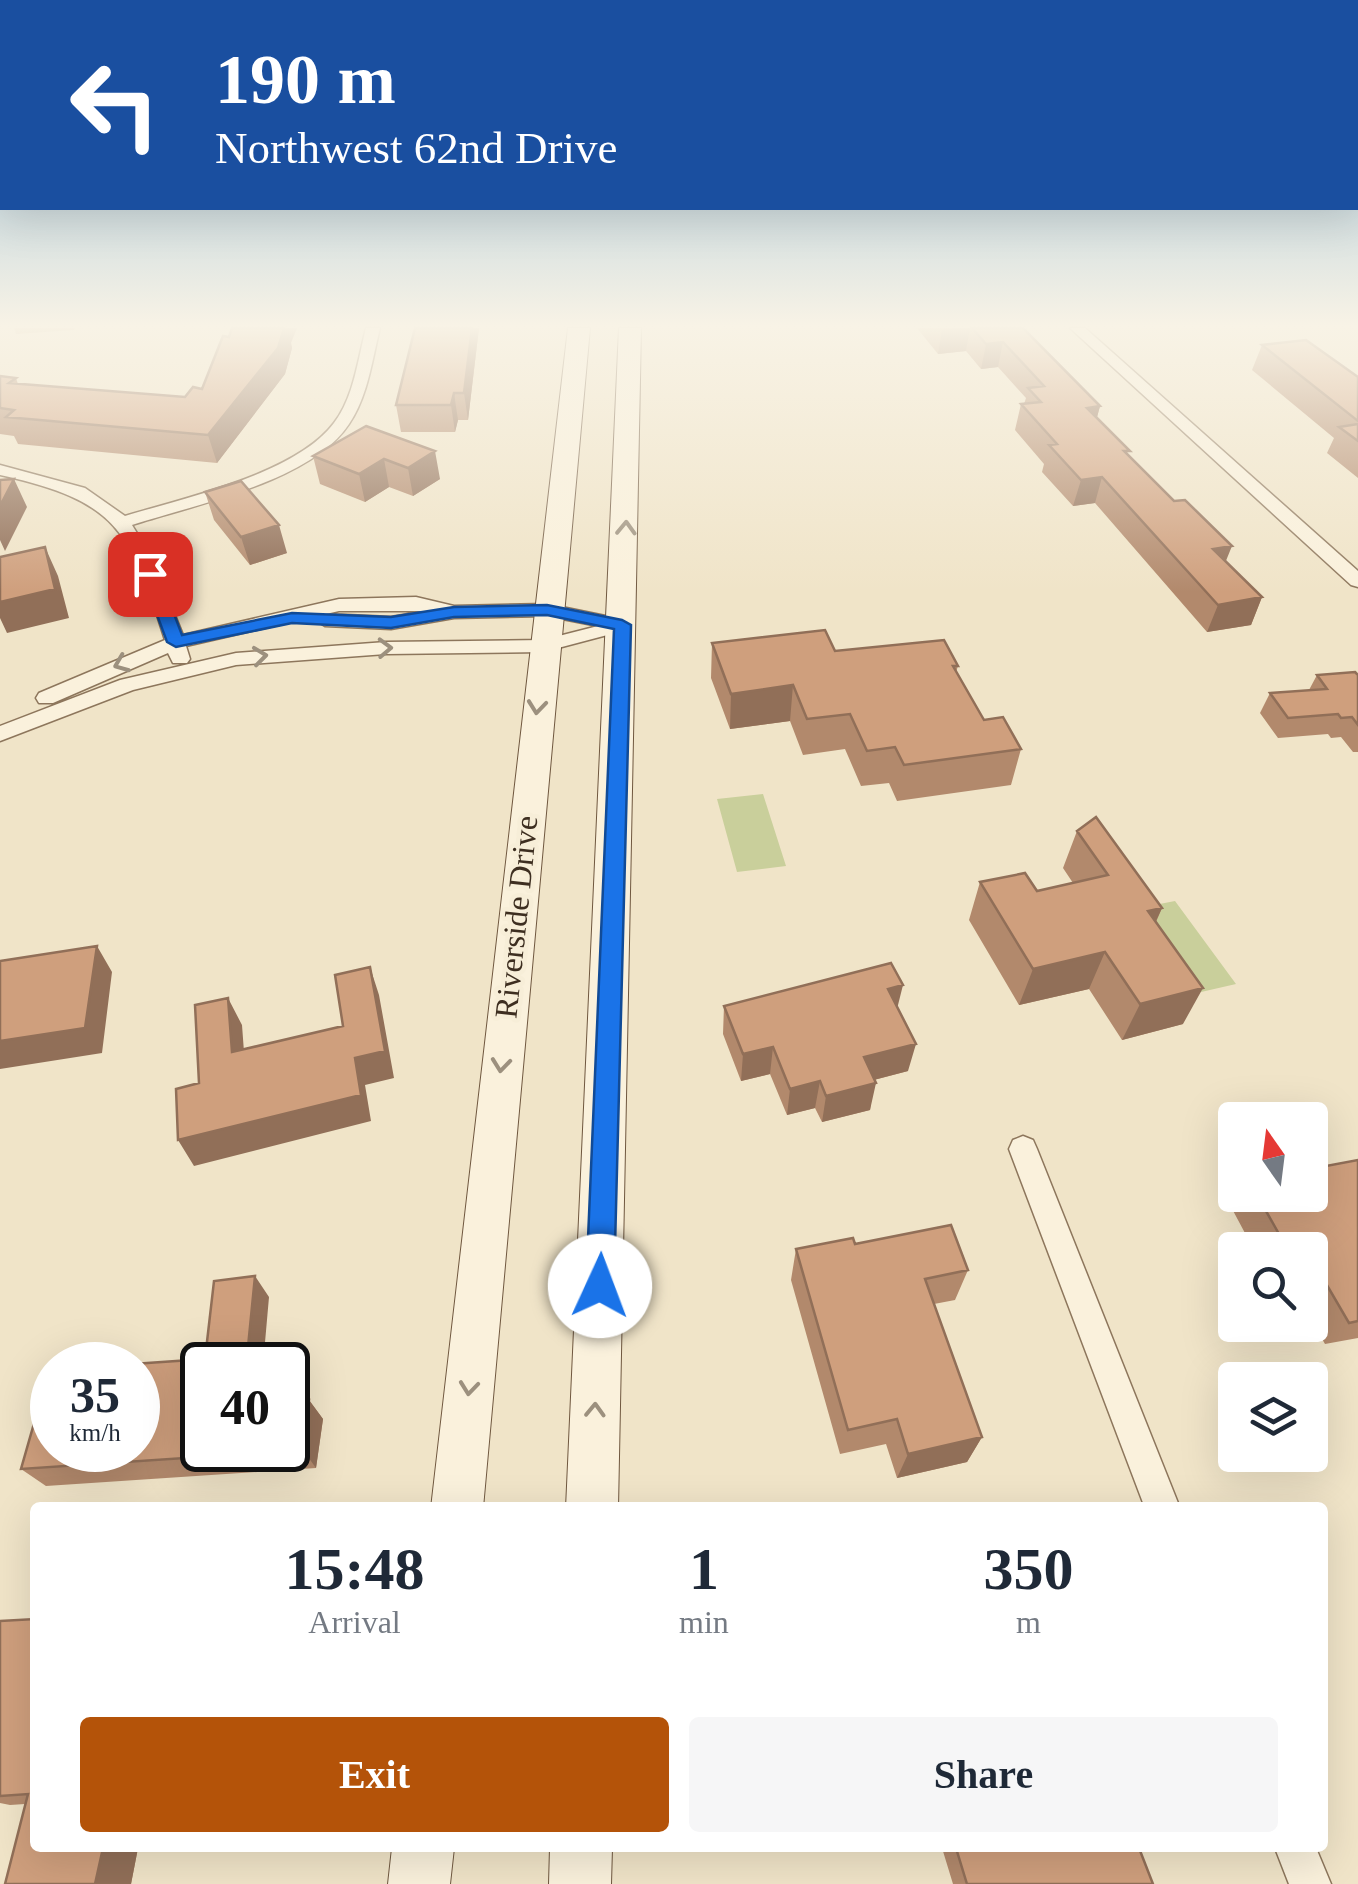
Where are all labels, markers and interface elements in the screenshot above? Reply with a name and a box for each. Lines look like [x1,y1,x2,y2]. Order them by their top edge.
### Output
icon: left [50,40,180,170]
text: 190 m [215,41,396,118]
text: Northwest 62nd Drive [215,123,617,173]
one-way arrow [615,519,636,535]
pin [108,532,193,617]
icon: arrive [123,547,178,602]
one-way arrow [378,638,394,659]
one-way arrow [252,646,268,667]
one-way arrow [113,653,131,673]
one-way arrow [527,699,548,715]
street label: Riverside Drive [487,814,545,1020]
one-way arrow [491,1057,512,1073]
north arrow [1218,1102,1328,1212]
map controls [1218,1102,1328,1472]
button: search [1218,1232,1328,1342]
position arrow [548,1234,652,1338]
speed limit sign: 40 [180,1342,310,1472]
button: layers [1218,1362,1328,1472]
text: 35 [70,1367,120,1423]
one-way arrow [459,1381,480,1397]
one-way arrow [585,1402,606,1418]
text: km/h [69,1419,121,1446]
text: 15:48 [285,1536,425,1602]
text: 1 [689,1536,719,1602]
text: 350 [983,1536,1073,1602]
text: Arrival [308,1604,401,1640]
text: min [679,1604,729,1640]
text: m [1016,1604,1041,1640]
button: Exit [80,1717,669,1832]
button: Share [689,1717,1278,1832]

